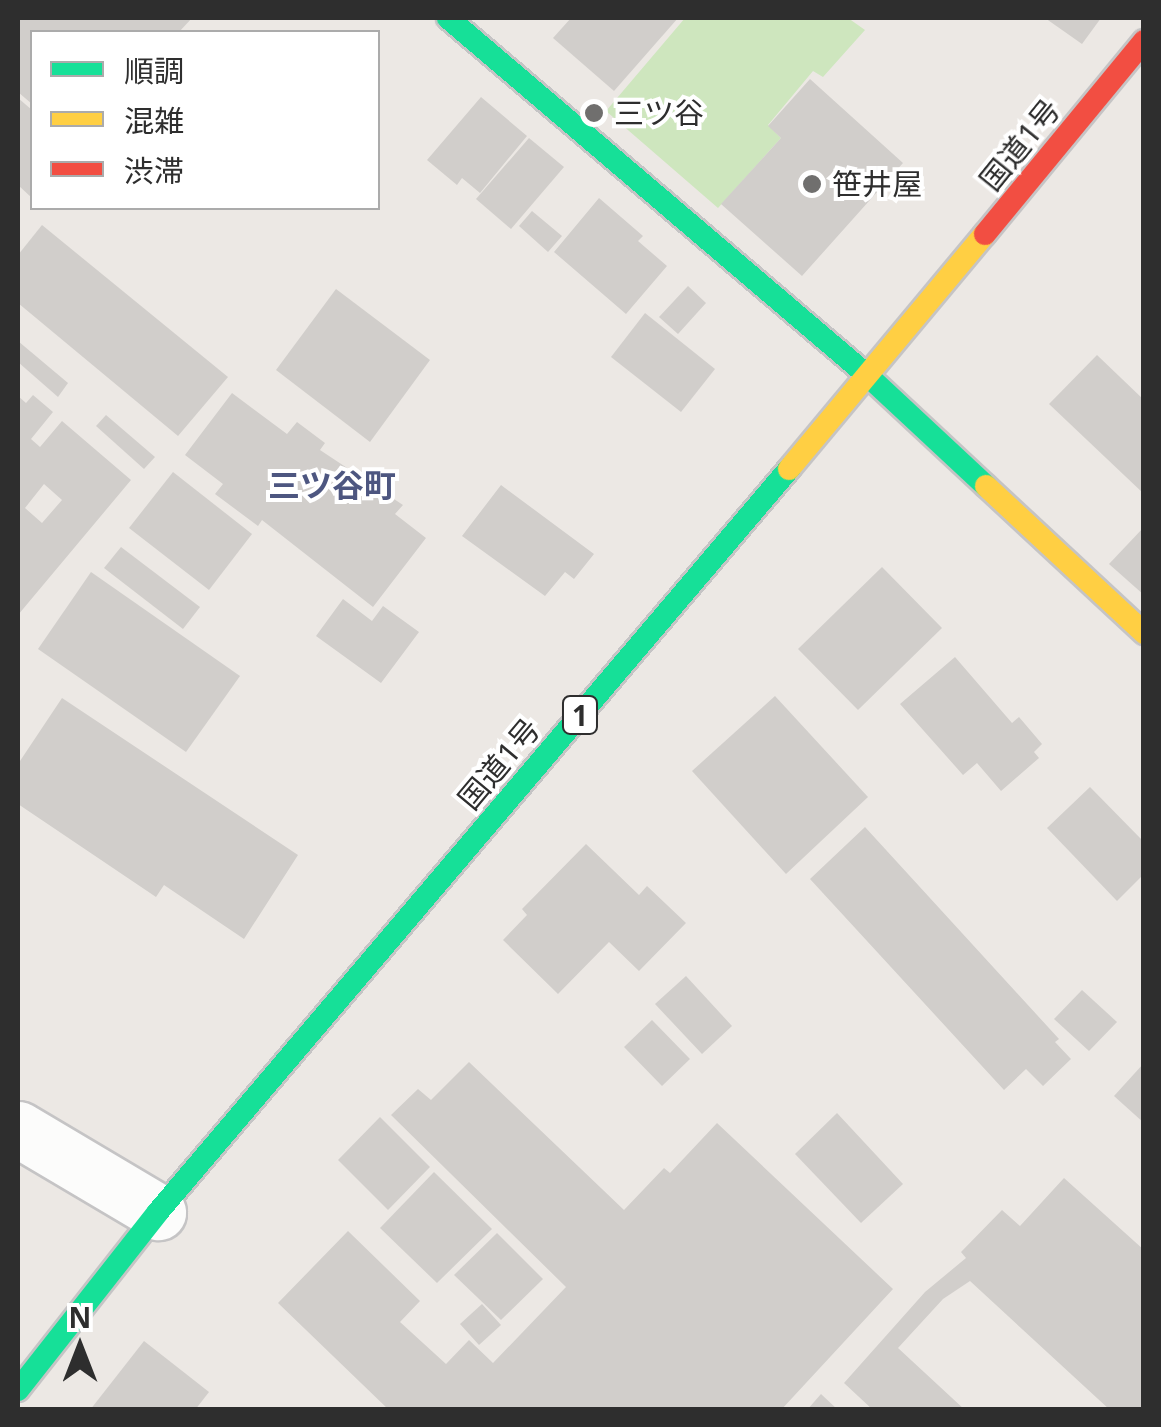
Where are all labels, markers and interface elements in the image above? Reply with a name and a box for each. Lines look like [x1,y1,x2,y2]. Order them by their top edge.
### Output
legend [30,30,380,210]
text: 順調 [124,50,184,91]
street label: 国道1号 [972,92,1068,198]
place label: 三ツ谷 [614,95,704,131]
text: 混雑 [124,100,184,141]
marker: 三ツ谷 [583,102,605,124]
text: 渋滞 [124,150,184,191]
place label: 笹井屋 [832,166,922,202]
marker: 笹井屋 [801,173,823,195]
district label: 三ツ谷町 [268,466,396,504]
road number: 1 [560,692,600,738]
street label: 国道1号 [451,711,547,817]
north arrow [30,1297,130,1397]
text: N [69,1298,91,1336]

